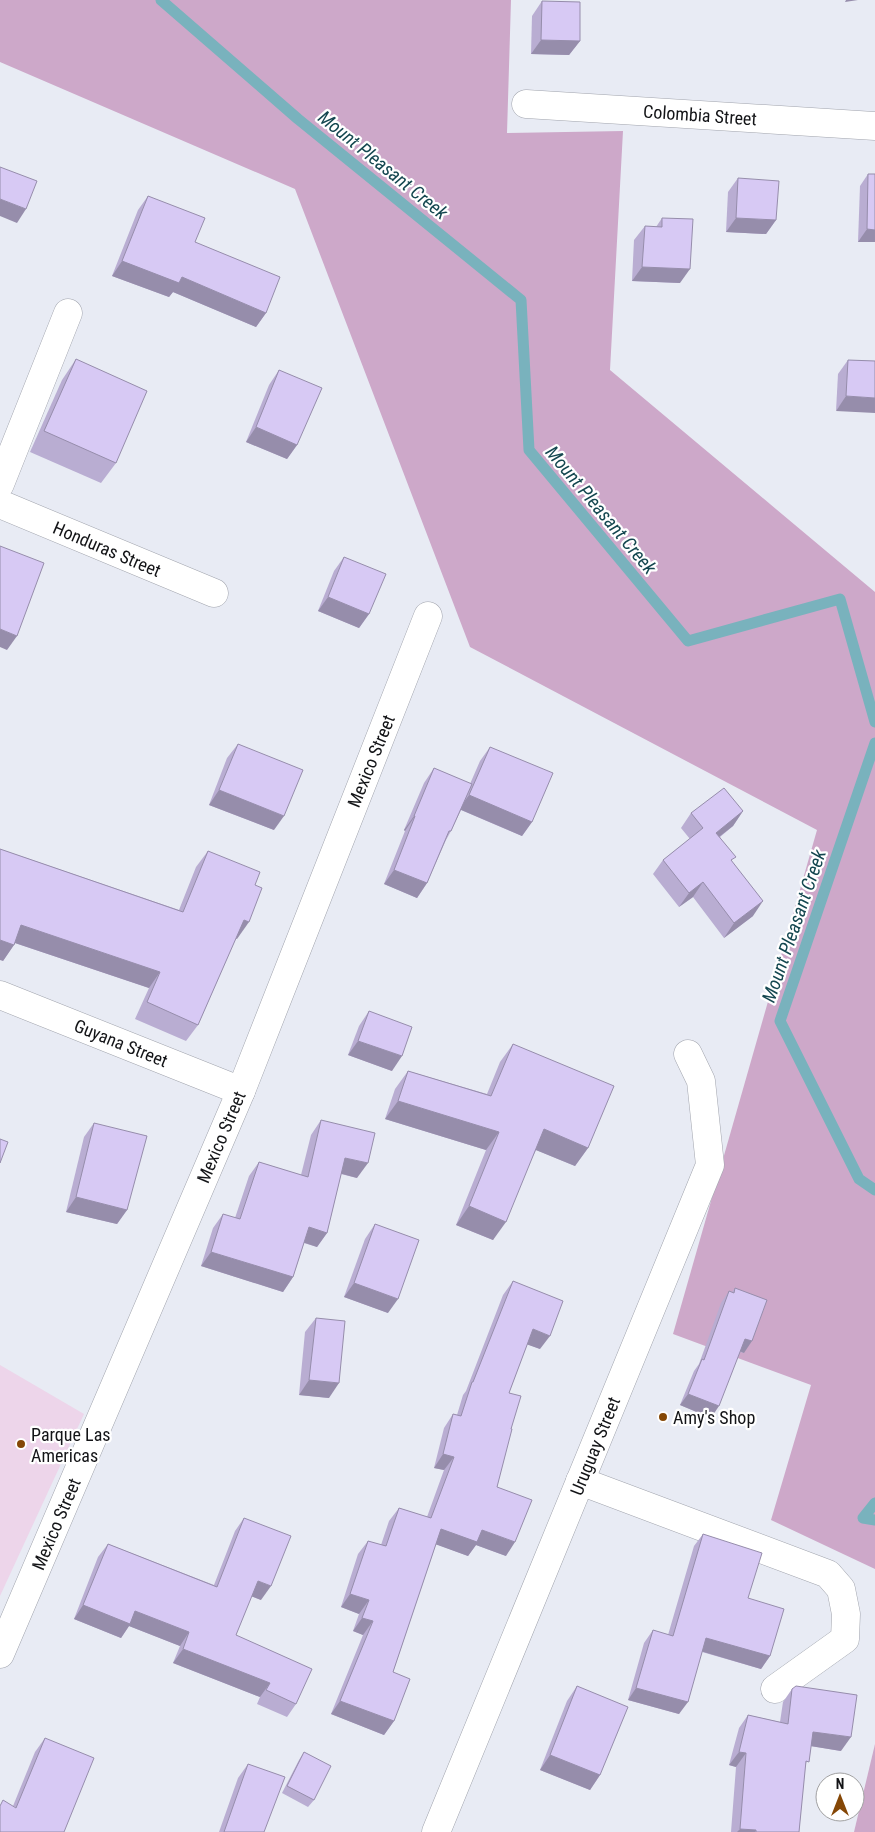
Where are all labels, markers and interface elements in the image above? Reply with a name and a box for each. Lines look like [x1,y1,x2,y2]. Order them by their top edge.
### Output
street label: Colombia Street [642,101,758,129]
water label: Mount Pleasant Creek [314,106,453,225]
water label: Mount Pleasant Creek [541,441,662,579]
street label: Honduras Street [50,517,164,581]
street label: Mexico Street [343,712,399,810]
water label: Mount Pleasant Creek [757,846,831,1005]
street label: Guyana Street [71,1015,171,1071]
street label: Mexico Street [192,1088,250,1186]
street label: Uruguay Street [566,1394,624,1498]
place label: Amy's Shop [673,1407,755,1428]
marker: Amy's Shop [657,1411,669,1423]
place label: Parque Las Americas [31,1424,111,1466]
marker: Parque Las Americas [15,1438,27,1450]
street label: Mexico Street [27,1475,85,1573]
north arrow [815,1772,865,1822]
text: N [836,1776,844,1792]

